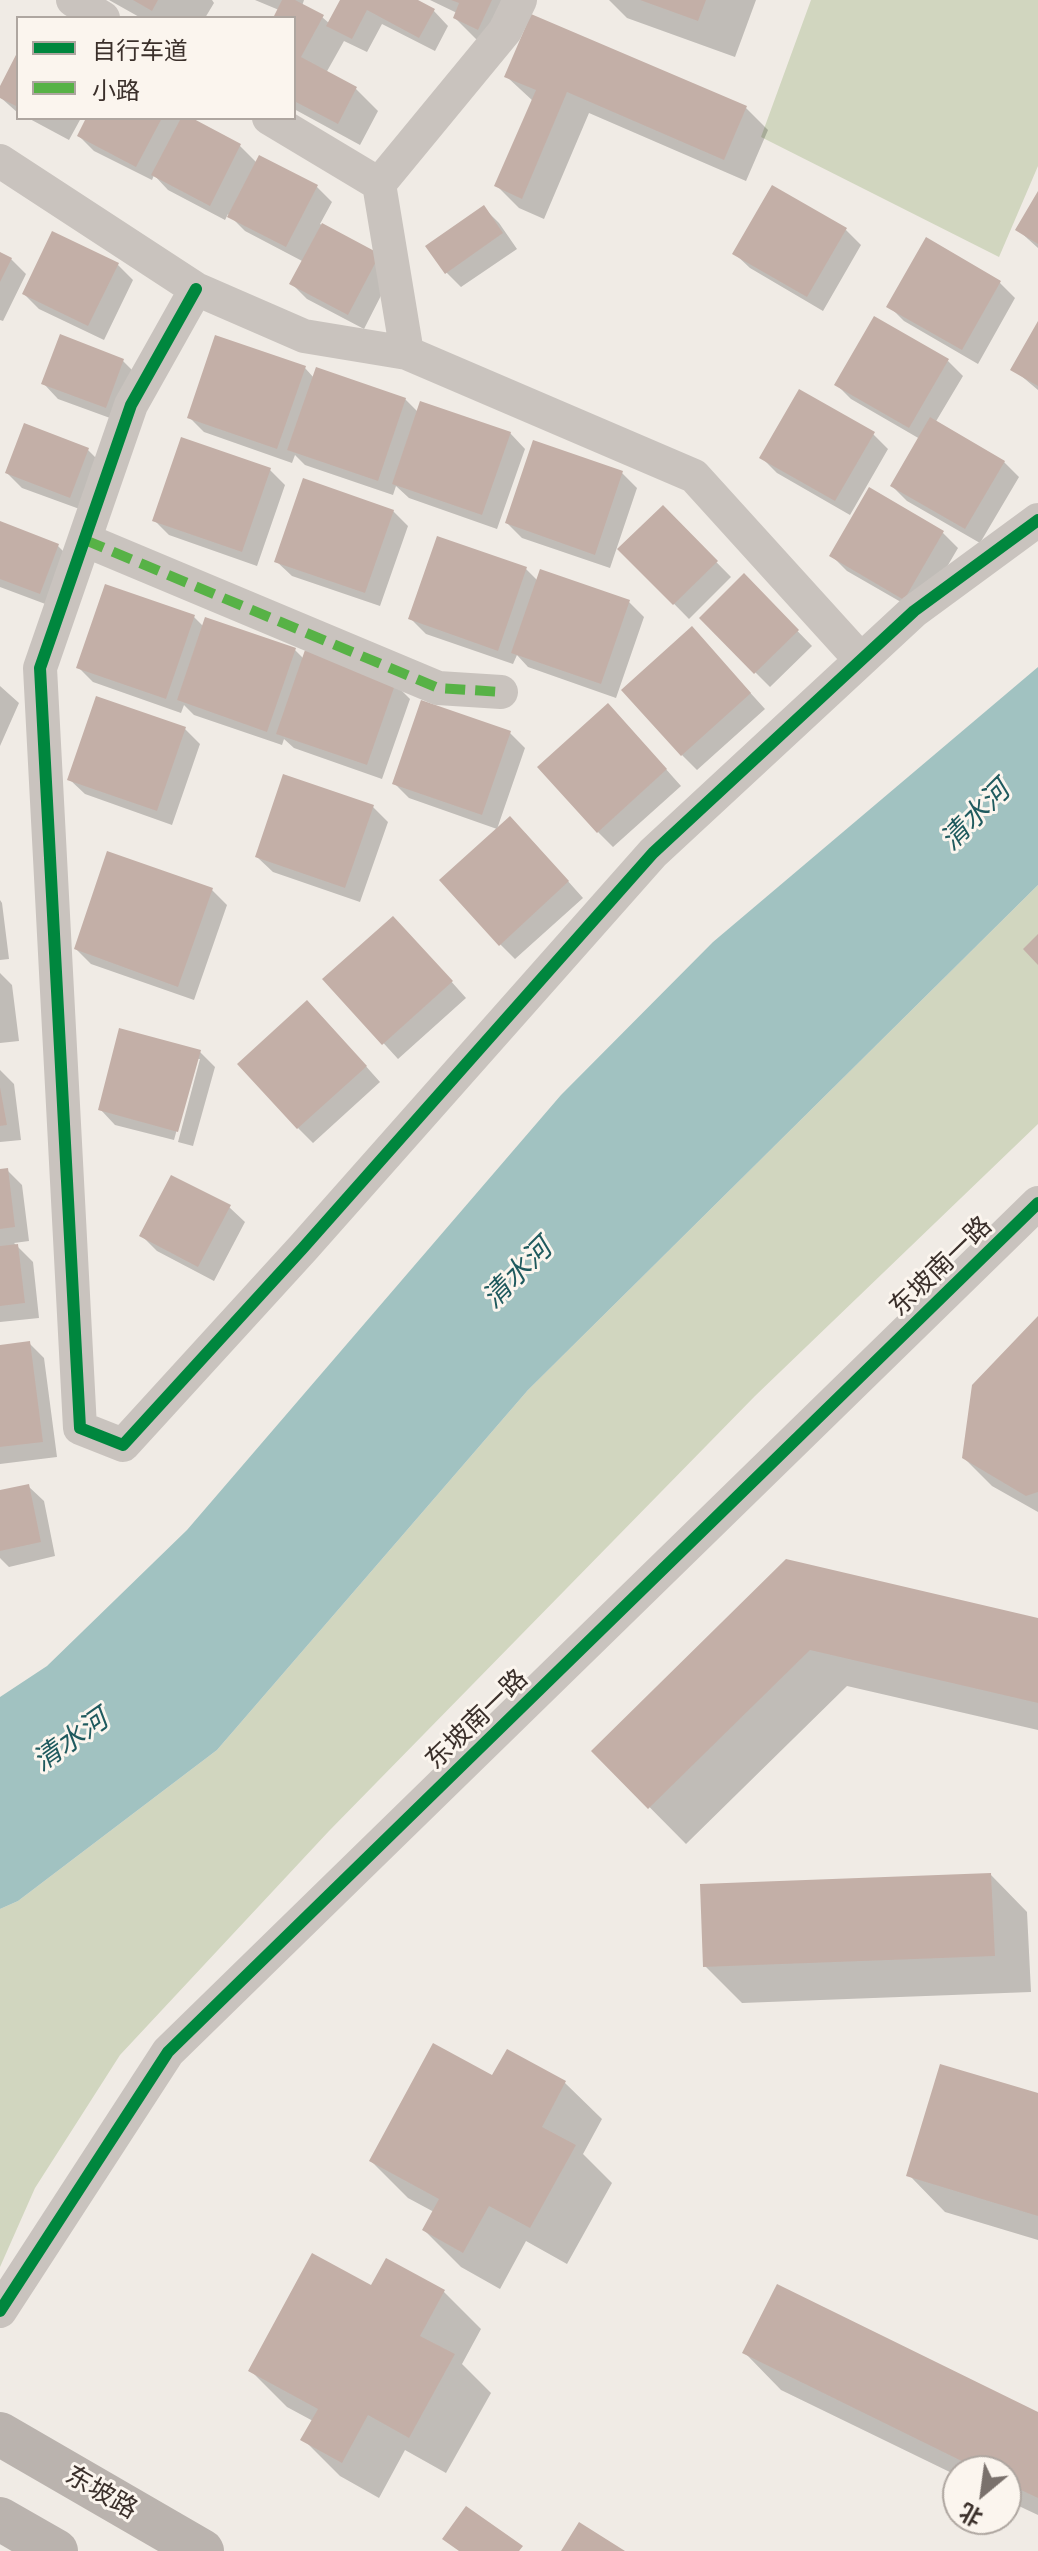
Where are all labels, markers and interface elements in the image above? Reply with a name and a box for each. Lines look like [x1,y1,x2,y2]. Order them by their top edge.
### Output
legend [16,16,296,120]
text: 自行车道 [92,37,188,65]
text: 小路 [92,77,140,105]
water label: 清水河 [934,774,1018,858]
street label: 东坡南一路 [883,1211,999,1323]
water label: 清水河 [476,1232,560,1316]
street label: 东坡南一路 [419,1664,535,1776]
water label: 清水河 [27,1703,115,1779]
north arrow [942,2455,1022,2535]
street label: 东坡路 [59,2460,143,2526]
text: 北 [955,2498,987,2532]

